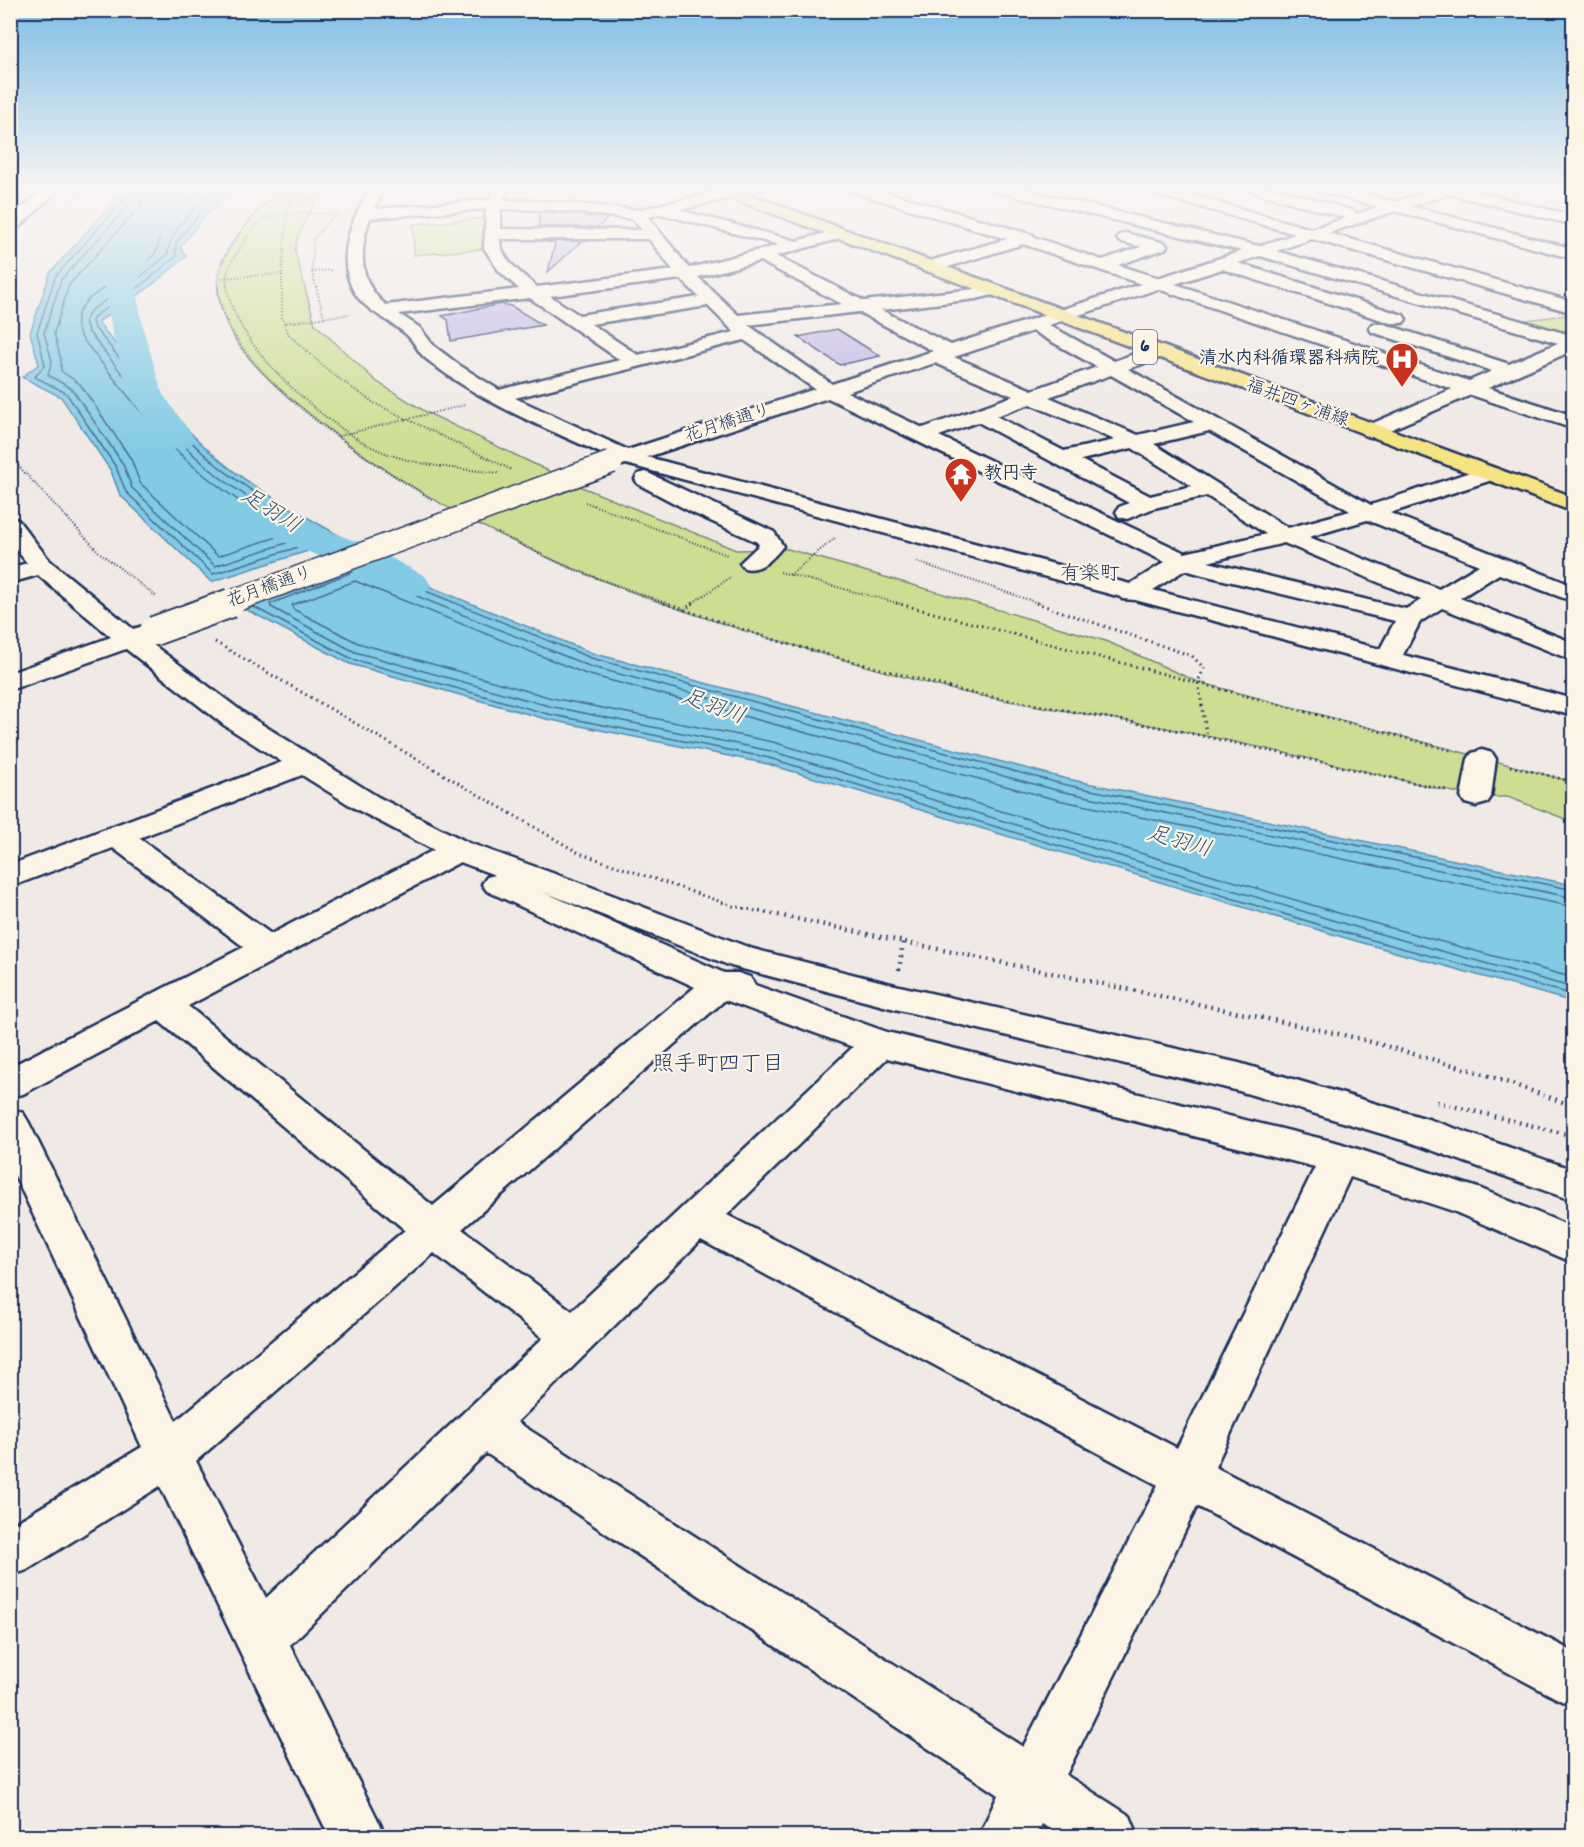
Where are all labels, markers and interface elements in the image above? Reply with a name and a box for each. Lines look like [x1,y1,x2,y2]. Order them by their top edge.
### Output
road number: 6 [1133,330,1157,364]
hospital icon: 清水内科循環器科病院 [1384,341,1420,388]
place label: 清水内科循環器科病院 [1199,347,1379,372]
street label: 福井四ヶ浦線 [1242,374,1352,434]
street label: 花月橋通り [681,398,775,450]
temple icon: 教円寺 [943,456,979,503]
place label: 教円寺 [984,462,1038,487]
water label: 足羽川 [234,481,306,543]
street label: 花月橋通り [223,561,317,615]
district label: 有楽町 [1060,561,1120,589]
water label: 足羽川 [677,682,749,734]
water label: 足羽川 [1143,819,1215,867]
district label: 照手町四丁目 [652,1050,784,1081]

